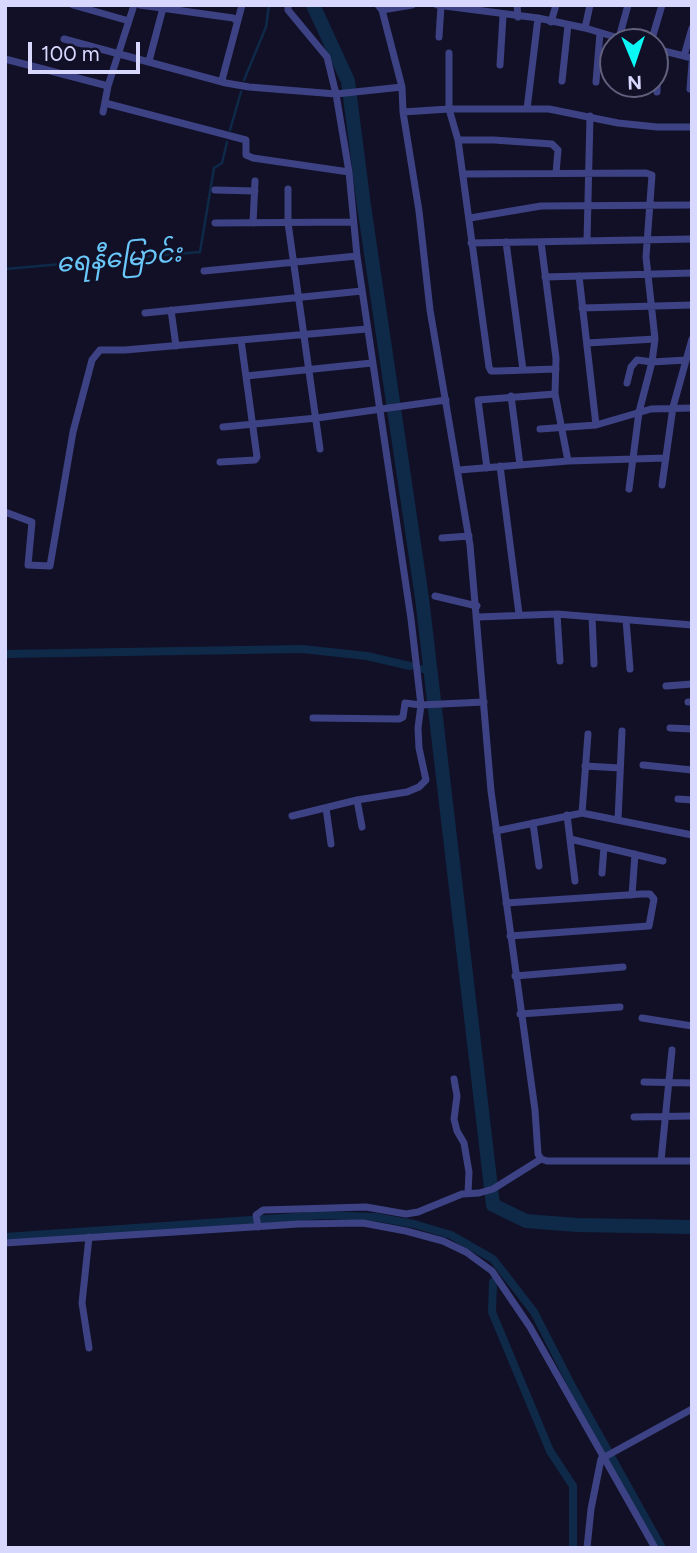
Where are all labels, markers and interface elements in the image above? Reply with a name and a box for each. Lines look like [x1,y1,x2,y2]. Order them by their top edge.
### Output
scale bar [32,28,144,72]
north arrow [599,28,669,98]
text: 100 m [41,41,100,66]
text: N [627,71,642,94]
water label: ရေနီမြောင်း [55,238,183,280]

